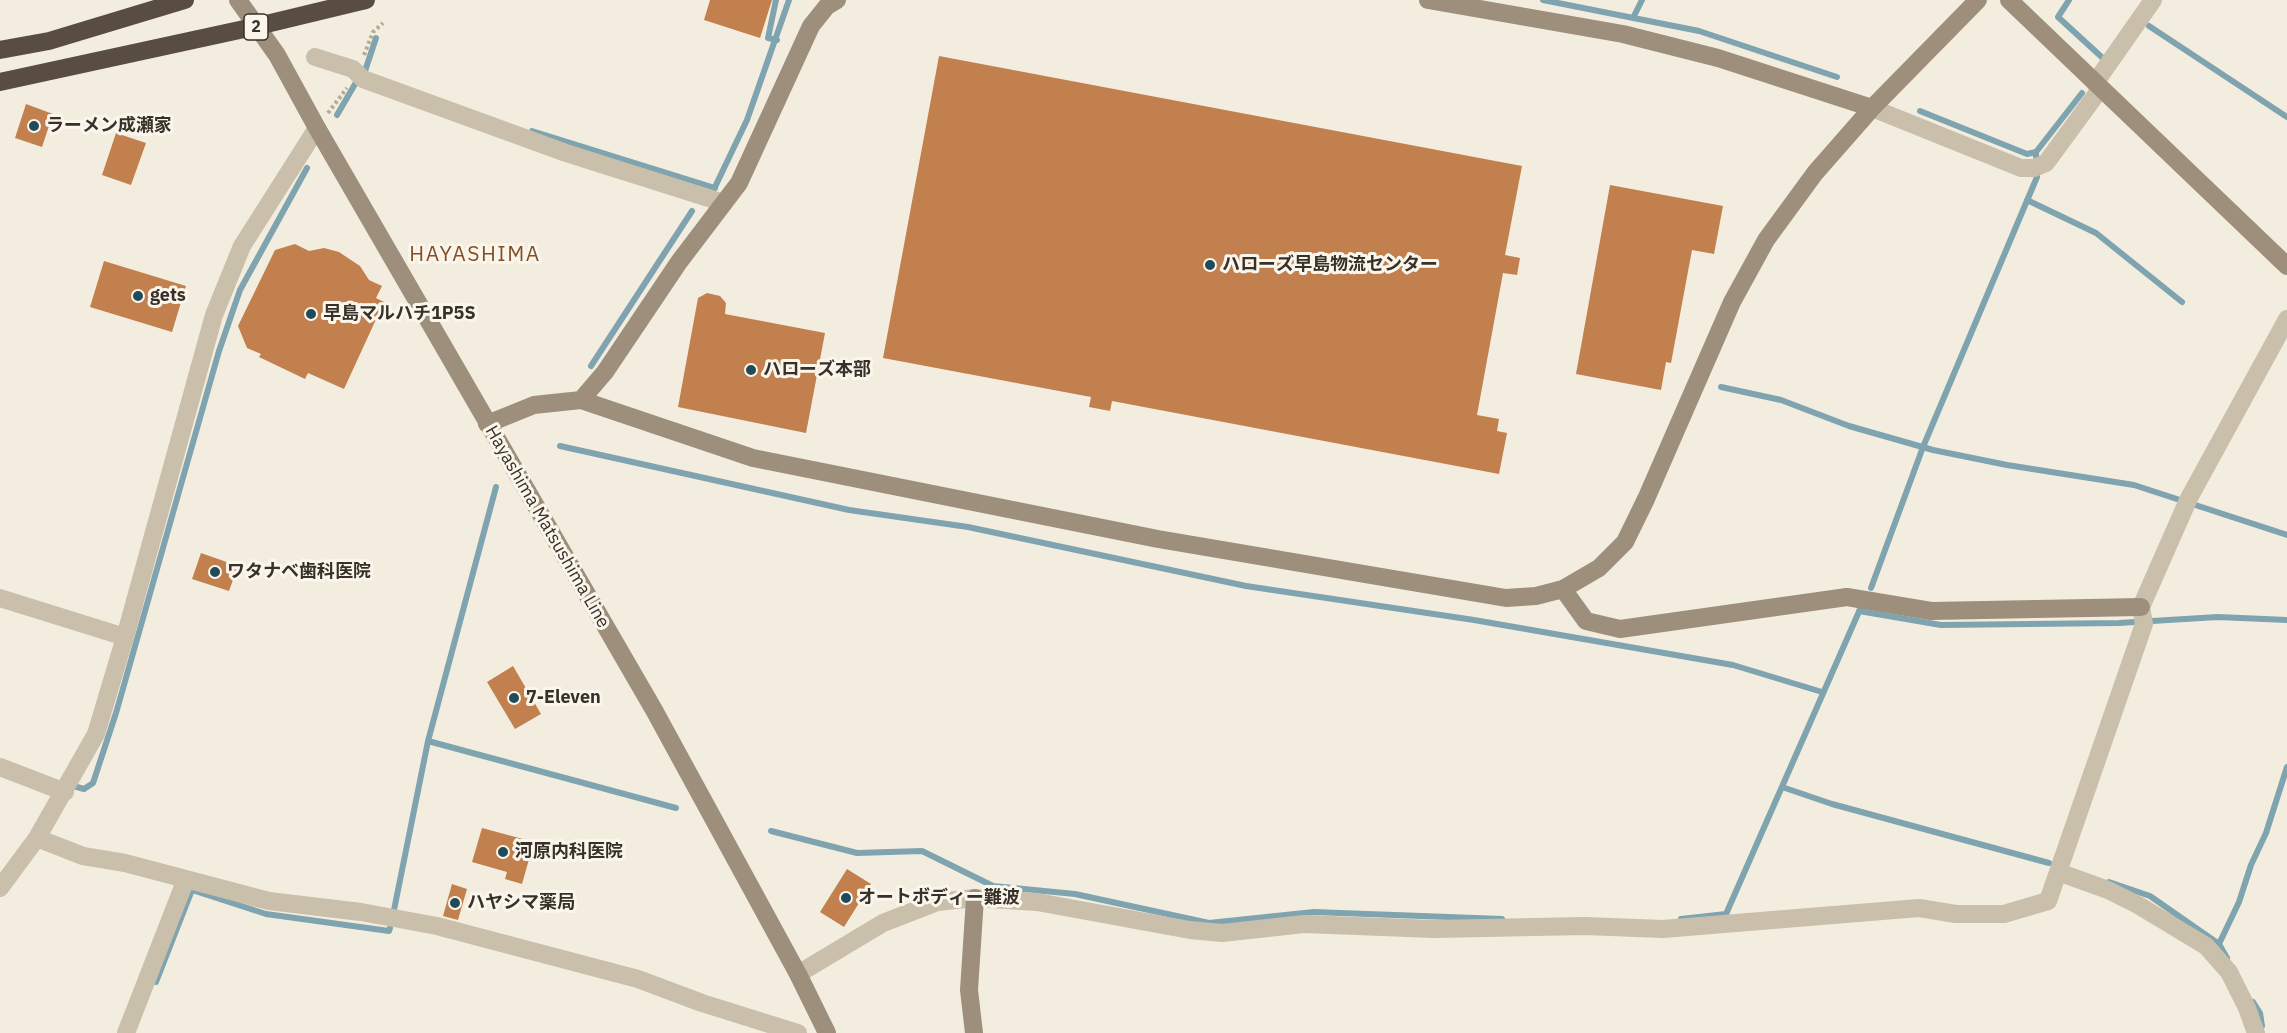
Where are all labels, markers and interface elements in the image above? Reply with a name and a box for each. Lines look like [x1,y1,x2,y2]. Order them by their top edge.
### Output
road number: 2 [244,14,268,40]
place label: ラーメン成瀬家 [46,115,172,137]
marker: ラーメン成瀬家 [27,119,41,133]
district label: HAYASHIMA [409,242,541,268]
place label: ハローズ早島物流センター [1222,254,1438,276]
marker: ハローズ早島物流センター [1203,258,1217,272]
place label: gets [150,285,186,307]
marker: gets [131,289,145,303]
place label: 早島マルハチ1P5S [323,303,476,325]
marker: 早島マルハチ1P5S [304,307,318,321]
place label: ハローズ本部 [763,359,871,381]
marker: ハローズ本部 [744,363,758,377]
street label: Hayashima Matsushima Line [480,422,614,632]
place label: ワタナベ歯科医院 [227,561,371,583]
marker: ワタナベ歯科医院 [208,565,222,579]
place label: 7-Eleven [526,687,601,709]
marker: 7-Eleven [507,691,521,705]
place label: 河原内科医院 [515,841,623,863]
marker: 河原内科医院 [496,845,510,859]
place label: オートボディー難波 [858,887,1020,909]
marker: オートボディー難波 [839,891,853,905]
place label: ハヤシマ薬局 [467,892,575,914]
marker: ハヤシマ薬局 [448,896,462,910]

